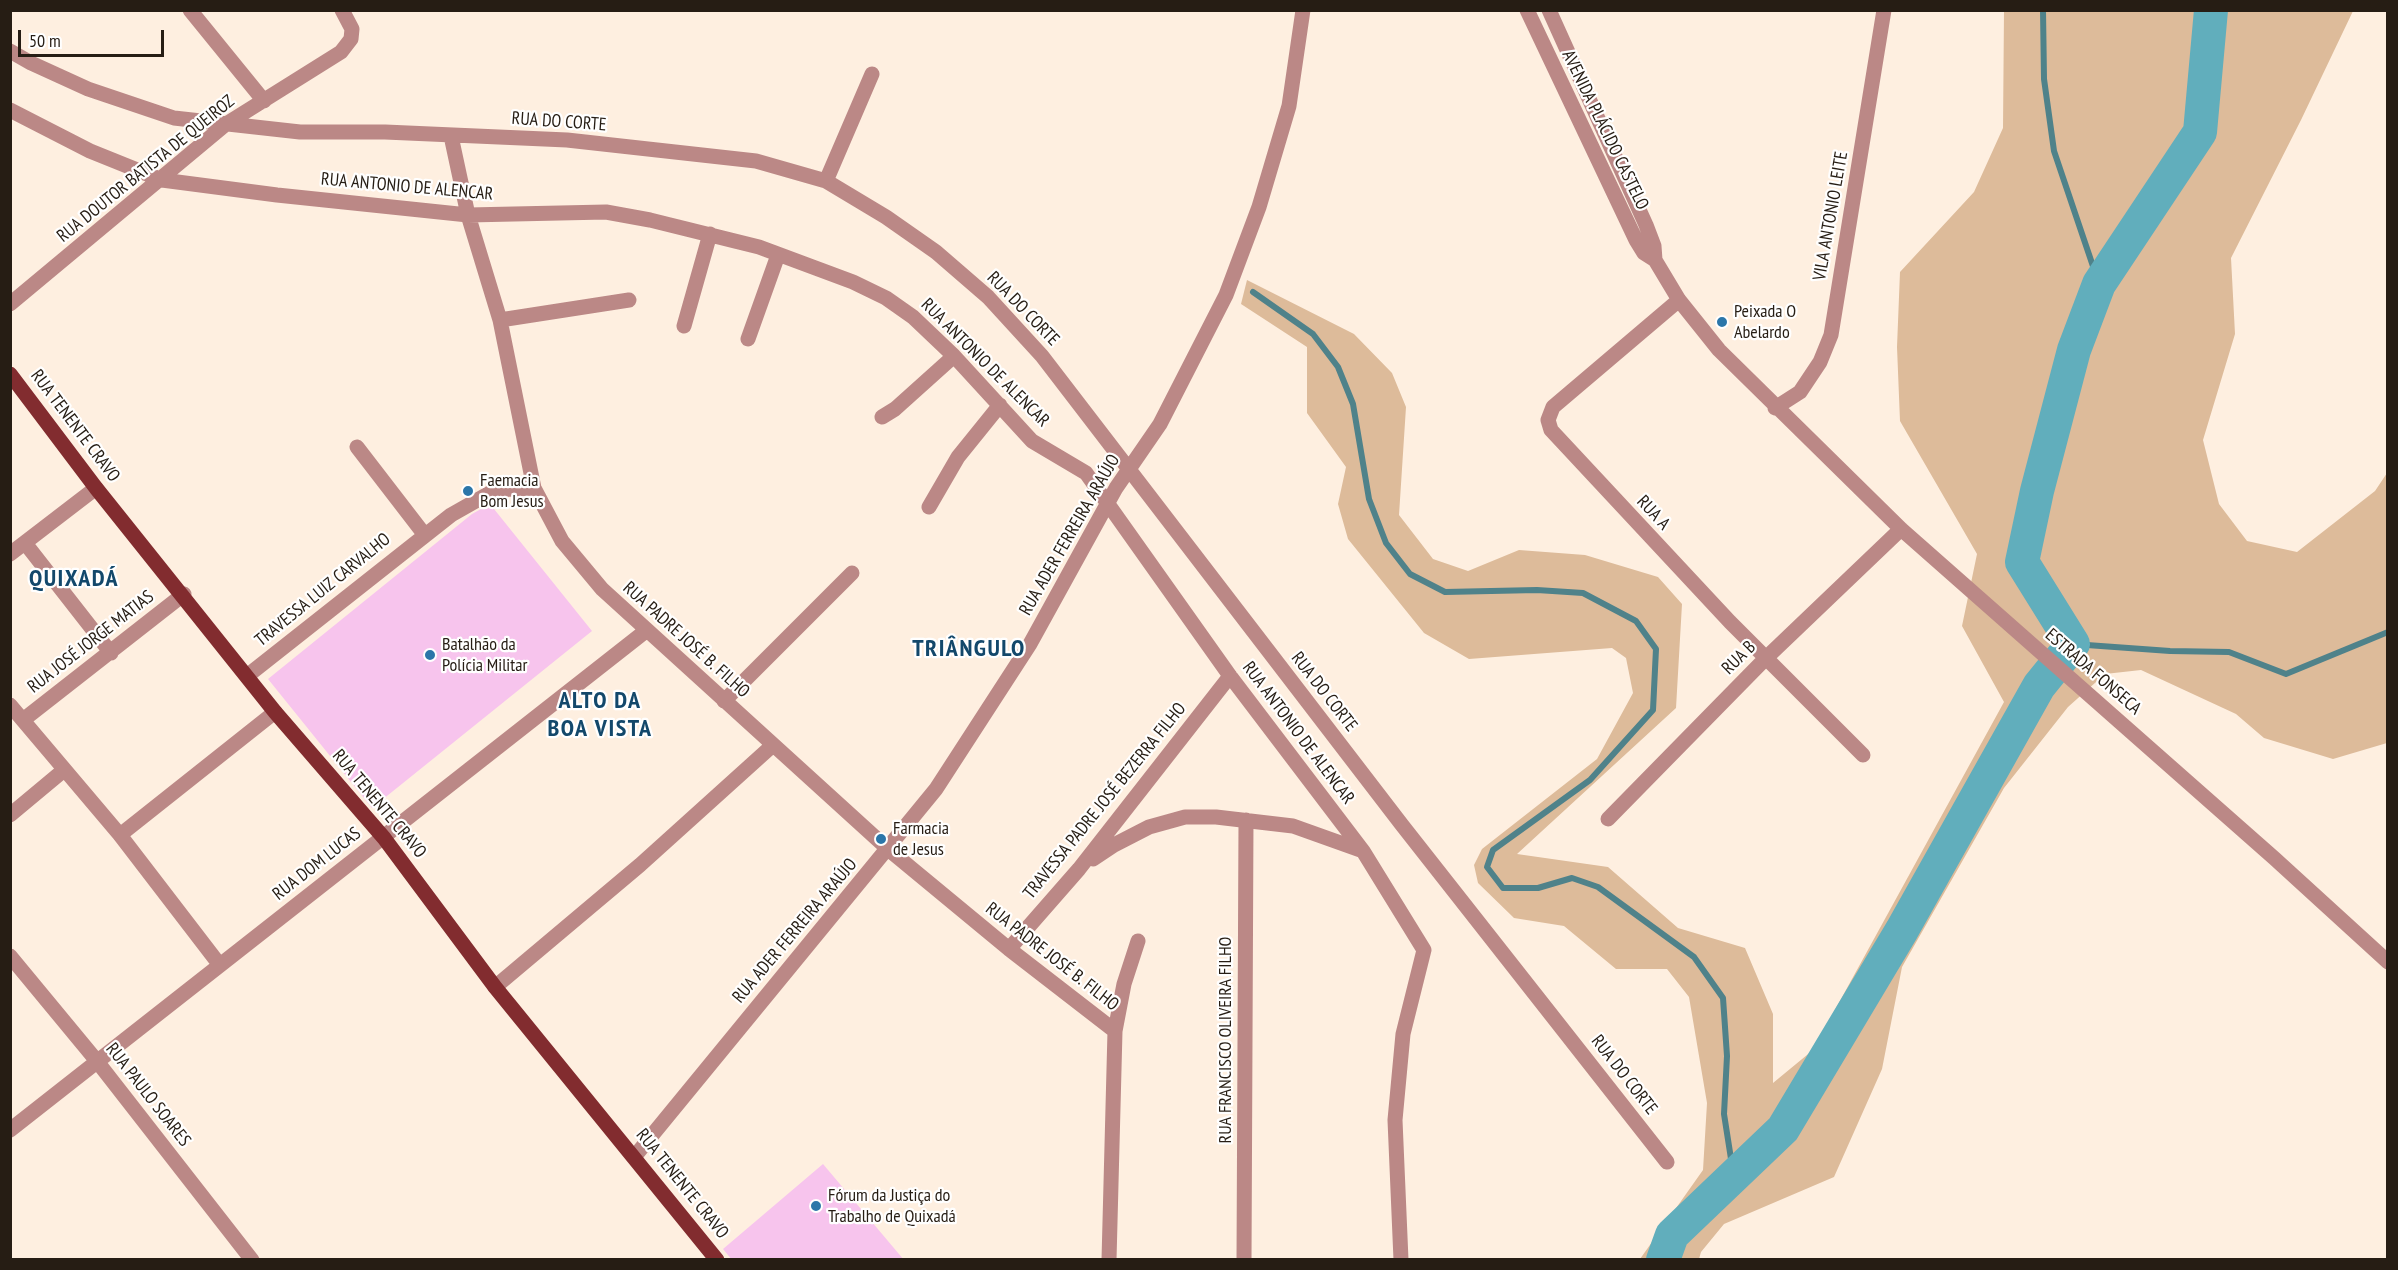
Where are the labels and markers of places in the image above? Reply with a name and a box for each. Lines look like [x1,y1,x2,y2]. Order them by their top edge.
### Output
place label: Peixada O Abelardo [1734,301,1796,344]
marker: Peixada O Abelardo [1715,315,1729,329]
place label: Faemacia Bom Jesus [480,470,544,512]
marker: Faemacia Bom Jesus [461,484,475,498]
place label: Batalhão da Polícia Militar [442,634,527,676]
marker: Batalhão da Polícia Militar [423,648,437,662]
place label: Farmacia de Jesus [893,818,949,860]
marker: Farmacia de Jesus [874,832,888,846]
place label: Fórum da Justiça do Trabalho de Quixadá [828,1185,956,1228]
marker: Fórum da Justiça do Trabalho de Quixadá [809,1199,823,1213]

